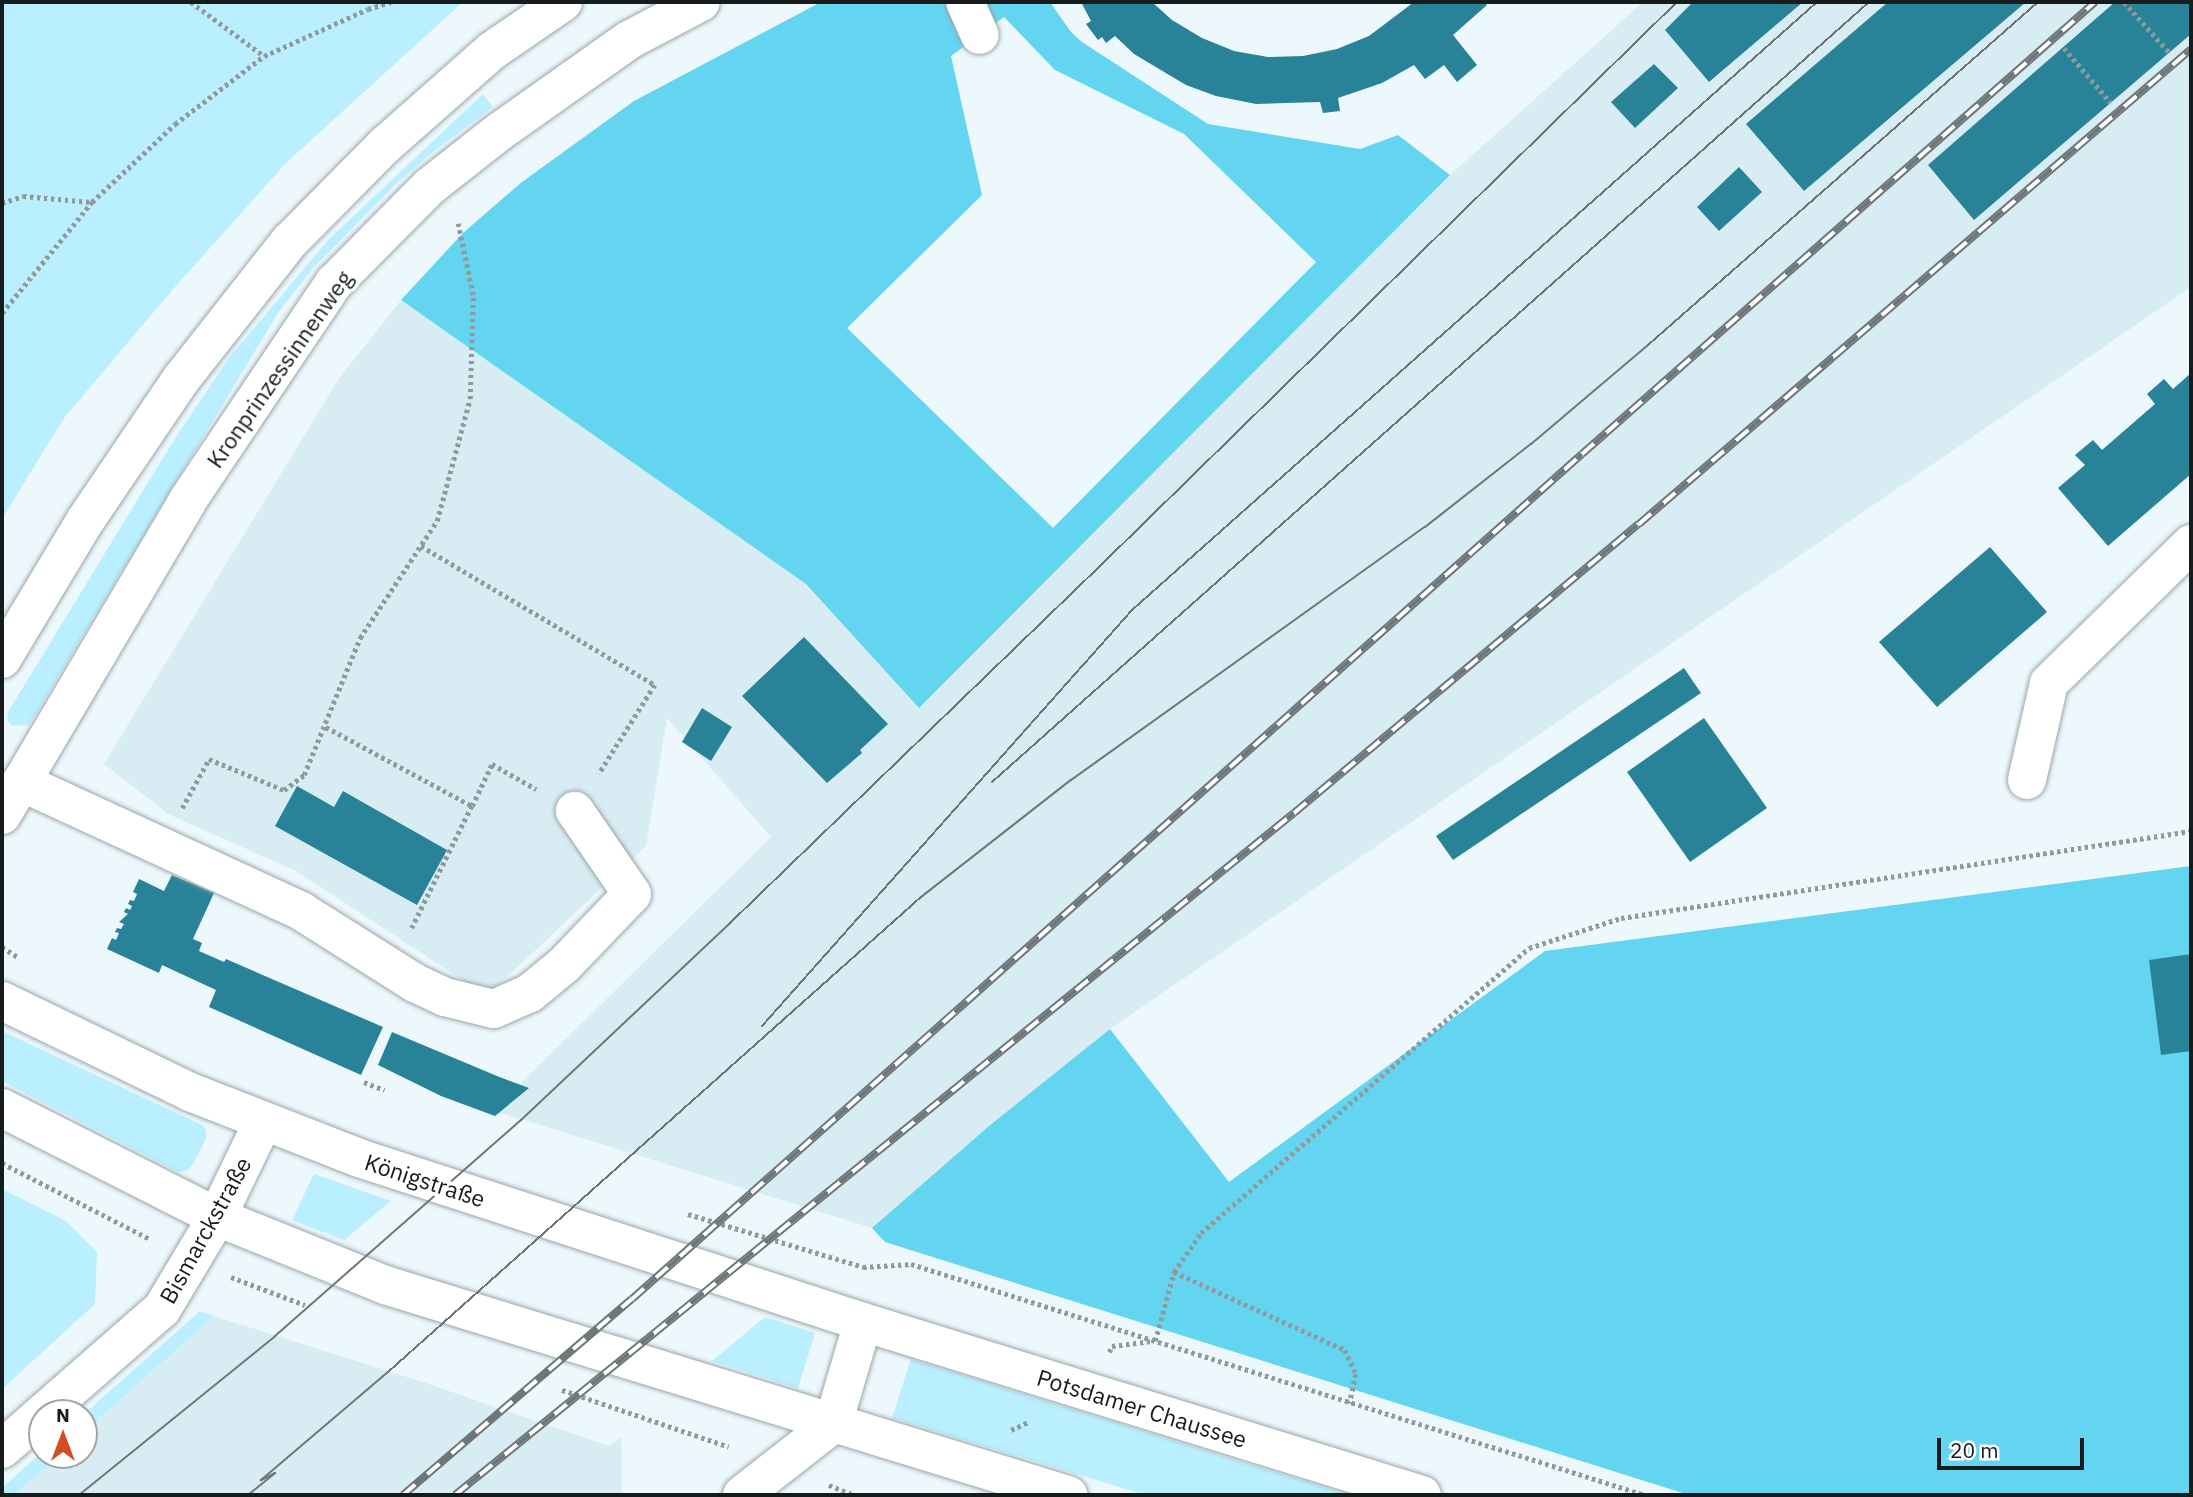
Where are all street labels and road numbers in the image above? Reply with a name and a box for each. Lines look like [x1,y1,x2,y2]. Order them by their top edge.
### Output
street label: Kronprinzessinnenweg [200,265,358,473]
street label: Königstraße [361,1148,489,1212]
street label: Bismarckstraße [153,1152,257,1308]
street label: Potsdamer Chaussee [1034,1363,1250,1453]

